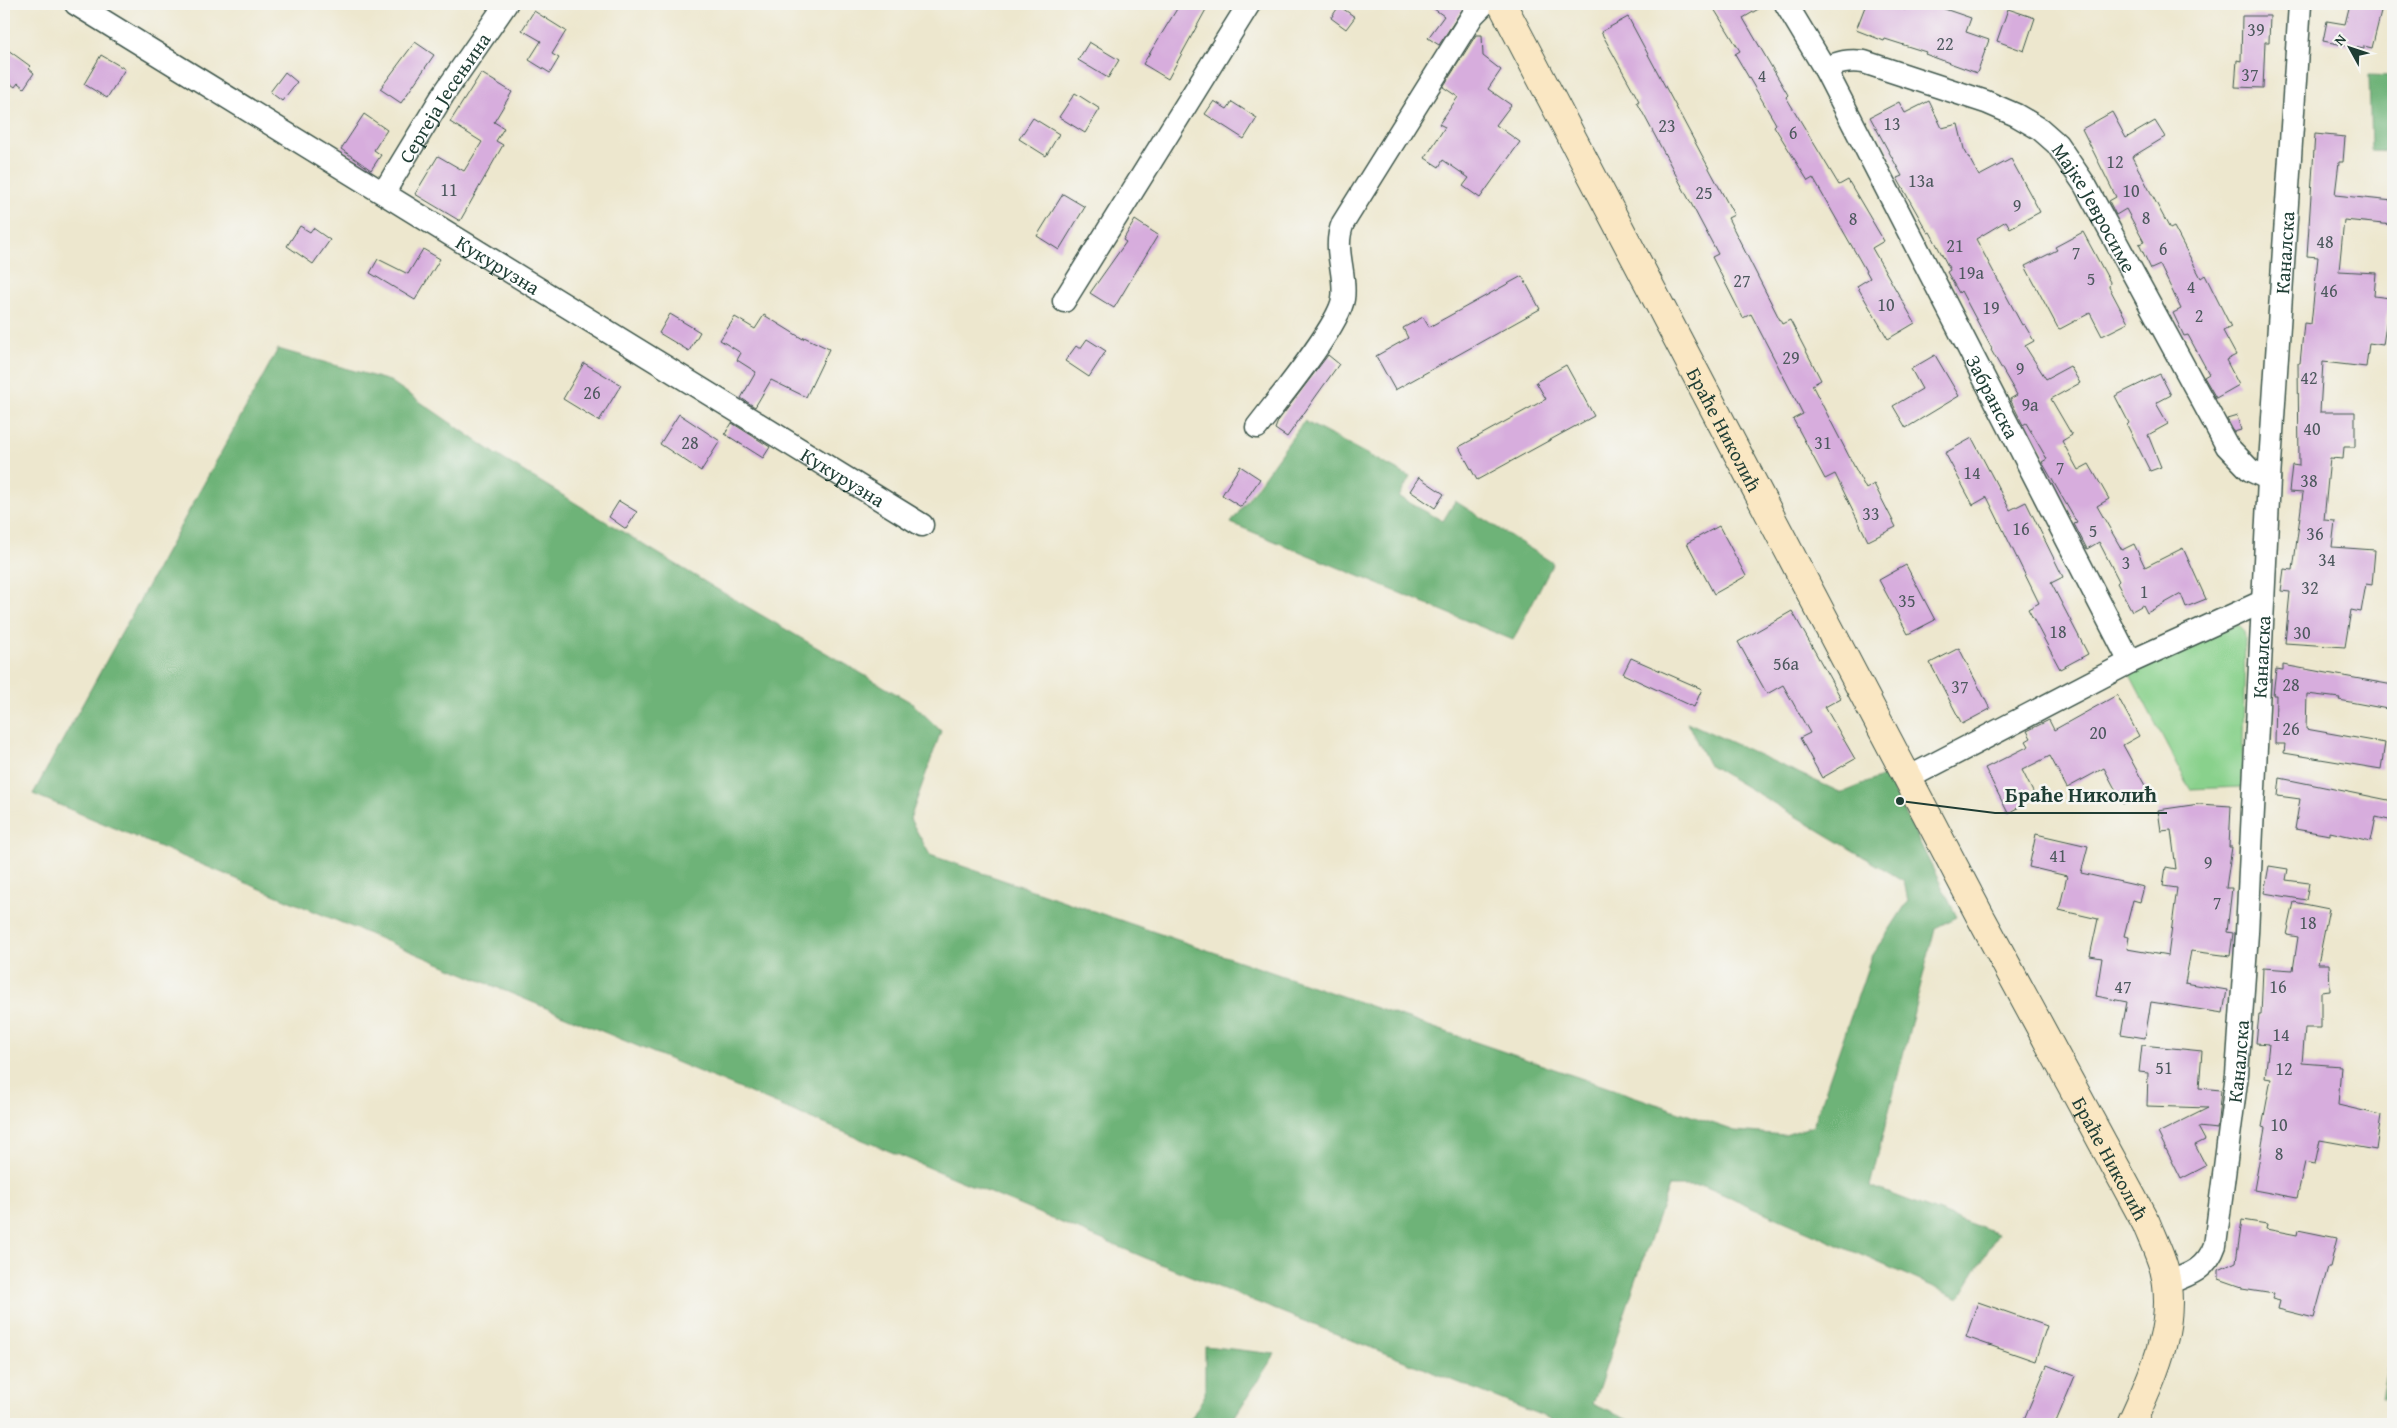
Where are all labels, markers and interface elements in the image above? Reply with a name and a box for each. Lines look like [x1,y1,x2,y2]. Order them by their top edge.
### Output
house number: 39 [2247,16,2265,43]
north arrow [2324,22,2374,72]
street label: Сергеја Јесењина [391,26,497,168]
text: N [2329,29,2351,50]
house number: 22 [1936,30,1954,57]
house number: 37 [2241,61,2259,88]
house number: 4 [1758,62,1766,89]
house number: 13 [1883,110,1901,137]
house number: 23 [1658,112,1676,139]
house number: 6 [1789,119,1797,146]
street label: Мајке Јевросиме [2046,137,2144,277]
house number: 12 [2106,148,2124,175]
house number: 13a [1908,167,1934,194]
house number: 11 [440,176,458,203]
house number: 10 [2122,177,2140,204]
house number: 25 [1695,179,1713,206]
house number: 9 [2013,192,2021,219]
house number: 8 [2142,204,2150,231]
house number: 8 [1849,205,1857,232]
street label: Каналска [2267,210,2301,295]
street label: Кукурузна [451,227,546,301]
house number: 48 [2316,228,2334,255]
house number: 21 [1946,232,1964,259]
house number: 6 [2159,235,2167,262]
house number: 7 [2072,239,2080,266]
house number: 19a [1958,259,1984,286]
house number: 5 [2087,265,2095,292]
house number: 27 [1733,267,1751,294]
house number: 4 [2187,273,2195,300]
house number: 46 [2320,277,2338,304]
house number: 10 [1877,291,1895,318]
house number: 19 [1982,294,2000,321]
house number: 2 [2195,302,2203,329]
house number: 29 [1782,344,1800,371]
street label: Забранска [1960,349,2027,444]
house number: 9 [2016,355,2024,382]
street label: Браће Николић [1680,362,1769,496]
house number: 42 [2300,364,2318,391]
house number: 26 [583,379,601,406]
house number: 9a [2021,391,2039,418]
house number: 40 [2303,415,2321,442]
house number: 28 [681,429,699,456]
house number: 31 [1814,429,1832,456]
street label: Кукурузна [796,439,891,514]
house number: 7 [2056,454,2064,481]
house number: 14 [1963,459,1981,486]
house number: 38 [2300,467,2318,494]
house number: 33 [1862,500,1880,527]
house number: 16 [2012,515,2030,542]
house number: 5 [2089,517,2097,544]
house number: 36 [2306,520,2324,547]
house number: 34 [2318,546,2336,573]
house number: 3 [2122,549,2130,576]
house number: 32 [2301,574,2319,601]
house number: 1 [2140,578,2148,605]
house number: 35 [1898,587,1916,614]
street label: Каналска [2244,614,2277,699]
house number: 18 [2049,618,2067,645]
house number: 30 [2293,619,2311,646]
house number: 56a [1773,650,1799,677]
house number: 28 [2282,671,2300,698]
house number: 37 [1951,673,1969,700]
house number: 26 [2282,715,2300,742]
house number: 20 [2089,719,2107,746]
callout: Браће Николић [1995,777,2167,813]
text: Браће Николић [2005,779,2158,810]
house number: 41 [2049,842,2067,869]
house number: 9 [2204,849,2212,876]
house number: 7 [2213,889,2221,916]
house number: 18 [2299,909,2317,936]
house number: 47 [2114,973,2132,1000]
house number: 16 [2269,973,2287,1000]
street label: Каналска [2219,1019,2255,1104]
house number: 14 [2272,1021,2290,1048]
house number: 51 [2155,1054,2173,1081]
house number: 12 [2275,1055,2293,1082]
street label: Браће Николић [2066,1091,2156,1225]
house number: 10 [2270,1111,2288,1138]
house number: 8 [2275,1140,2283,1167]

